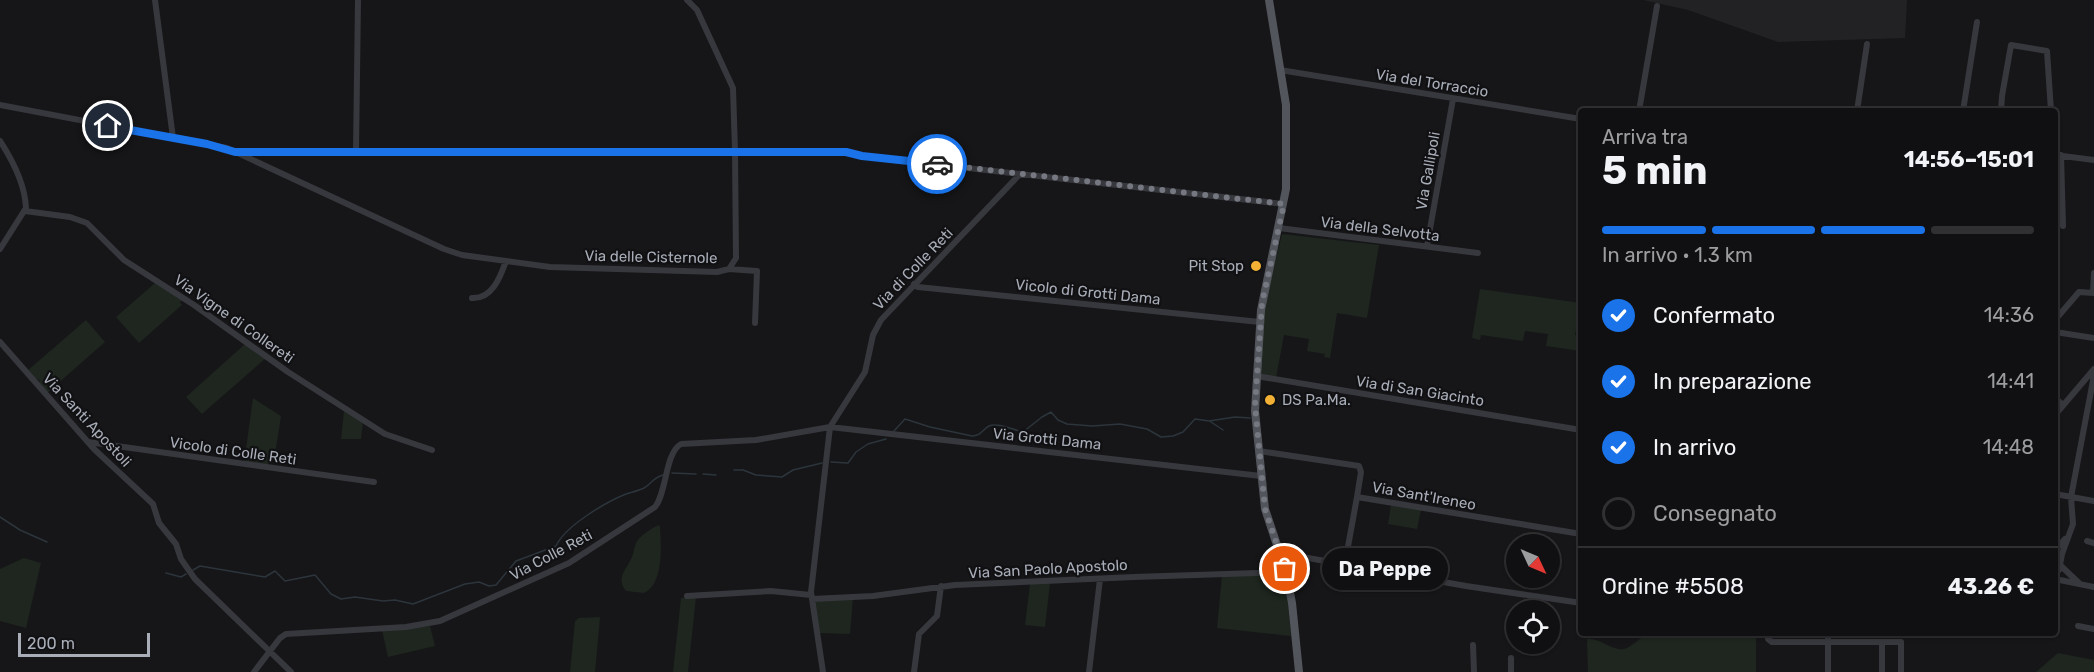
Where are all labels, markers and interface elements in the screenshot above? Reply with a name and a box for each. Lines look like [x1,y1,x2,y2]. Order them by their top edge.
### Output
street label: Via del Torraccio [1374,65,1490,101]
pin [82,100,133,151]
icon: home [91,109,124,142]
text: Arriva tra [1602,125,1688,149]
street label: Via Gallipoli [1412,130,1444,212]
courier [907,134,967,194]
text: 14:56–15:01 [1904,146,2034,173]
icon: car [921,148,954,181]
text: 5 min [1602,148,1707,194]
street label: Via della Selvotta [1319,213,1441,245]
street label: Via di Colle Reti [869,224,957,314]
text: In arrivo · 1.3 km [1602,243,1753,267]
street label: Via delle Cisternole [584,247,718,267]
place label: Pit Stop [1188,257,1244,275]
marker: Pit Stop [1249,259,1263,273]
street label: Via Vigne di Collereti [171,271,297,367]
street label: Vicolo di Grotti Dama [1014,275,1162,309]
icon: check [1602,299,1635,332]
text: Confermato [1653,302,1775,329]
text: 14:36 [1984,303,2034,327]
icon: check [1602,365,1635,398]
text: In preparazione [1653,368,1812,395]
street label: Via Santi Apostoli [39,369,135,471]
text: 14:41 [1987,369,2034,393]
street label: Via di San Giacinto [1355,372,1485,410]
place label: DS Pa.Ma. [1282,391,1351,409]
marker: DS Pa.Ma. [1263,393,1277,407]
street label: Via Grotti Dama [992,424,1102,454]
icon: check [1602,431,1635,464]
street label: Vicolo di Colle Reti [168,433,298,469]
text: In arrivo [1653,434,1736,461]
text: 14:48 [1983,435,2034,459]
street label: Via Sant'Ireneo [1371,478,1477,514]
text: Consegnato [1653,500,1777,527]
street label: Via Colle Reti [507,526,595,584]
north arrow [1506,534,1560,588]
map controls [1506,534,1560,654]
pin [1259,543,1310,594]
callout: Da Peppe [1321,548,1447,590]
icon: bag [1268,552,1301,585]
street label: Via San Paolo Apostolo [968,556,1128,582]
text: Da Peppe [1339,557,1431,581]
text: Ordine #5508 [1602,573,1744,600]
text: 43.26 € [1948,573,2034,600]
button: locate [1506,600,1560,654]
scale bar [18,630,150,658]
text: 200 m [27,634,75,653]

